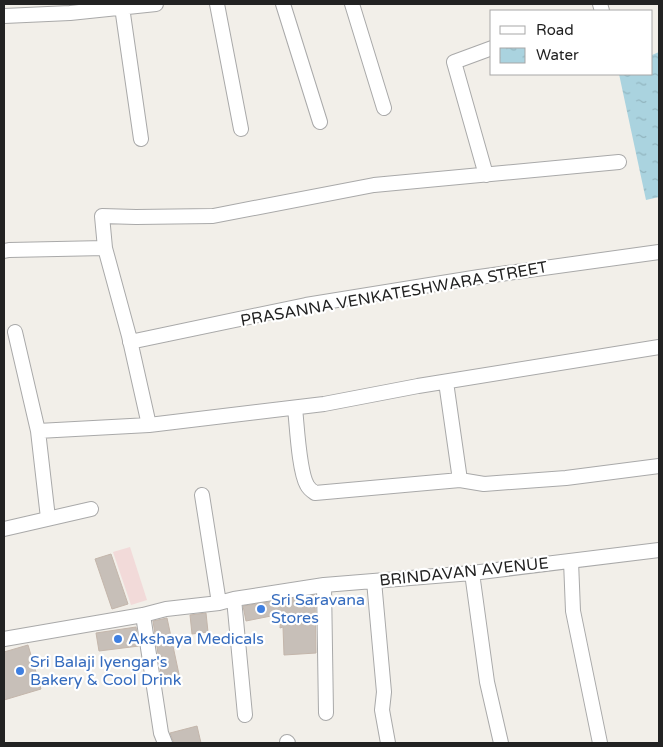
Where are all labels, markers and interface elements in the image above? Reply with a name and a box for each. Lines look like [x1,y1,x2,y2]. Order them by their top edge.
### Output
legend [490,10,653,75]
text: Road [536,21,574,39]
text: Water [536,46,579,64]
street label: PRASANNA VENKATESHWARA STREET [239,257,549,331]
street label: BRINDAVAN AVENUE [378,553,550,591]
place label: Sri Saravana Stores [271,590,365,628]
marker: Sri Saravana Stores [255,603,267,615]
place label: Akshaya Medicals [128,629,264,649]
marker: Akshaya Medicals [112,633,124,645]
place label: Sri Balaji Iyengar's Bakery & Cool Drink [30,652,182,690]
marker: Sri Balaji Iyengar's Bakery & Cool Drink [14,665,26,677]

